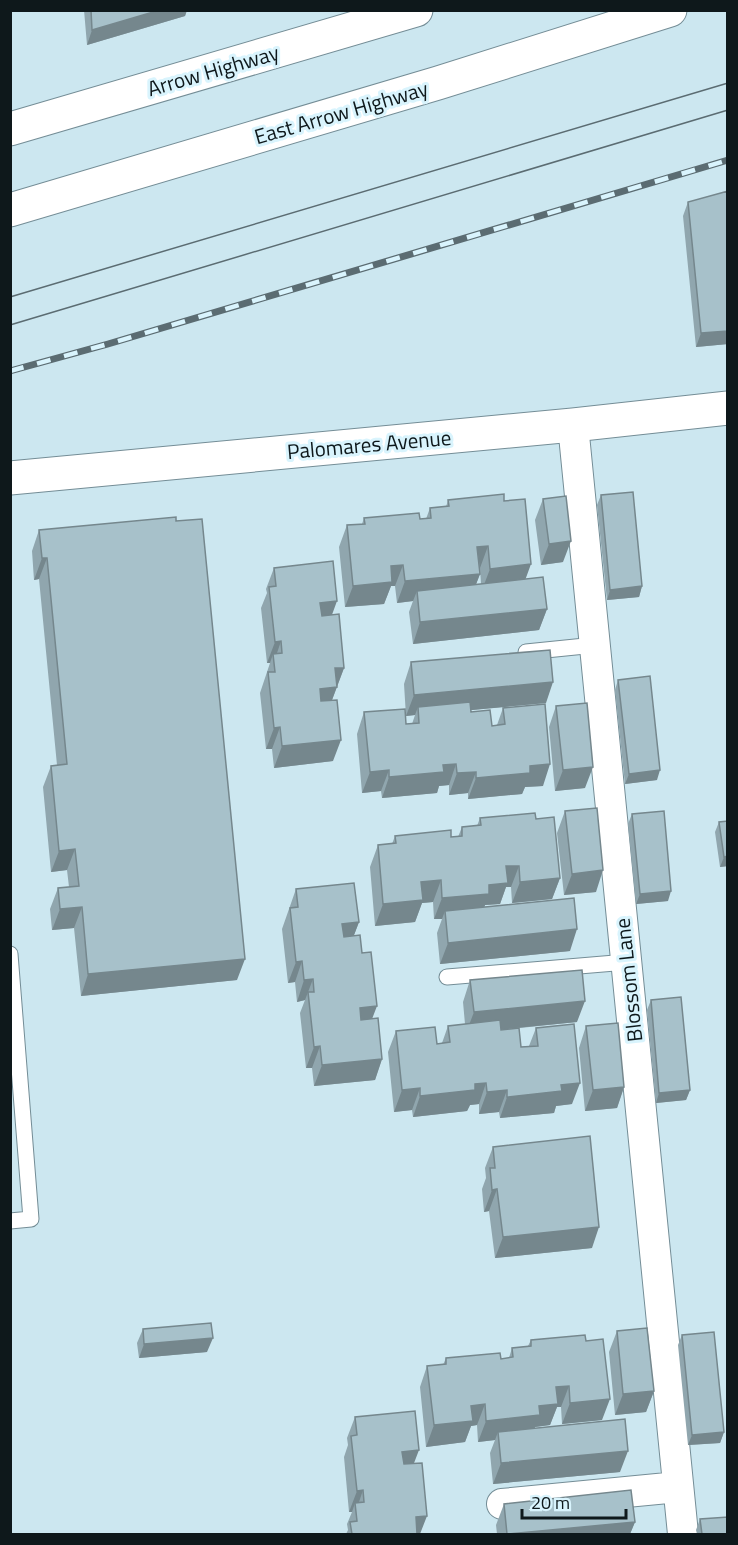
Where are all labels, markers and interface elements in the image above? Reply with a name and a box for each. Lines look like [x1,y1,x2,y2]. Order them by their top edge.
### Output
street label: Arrow Highway [143,36,283,104]
street label: East Arrow Highway [250,72,432,152]
street label: Palomares Avenue [286,421,452,467]
street label: Blossom Lane [606,917,650,1043]
scale bar [522,1482,626,1520]
text: 20 m [531,1489,570,1516]

